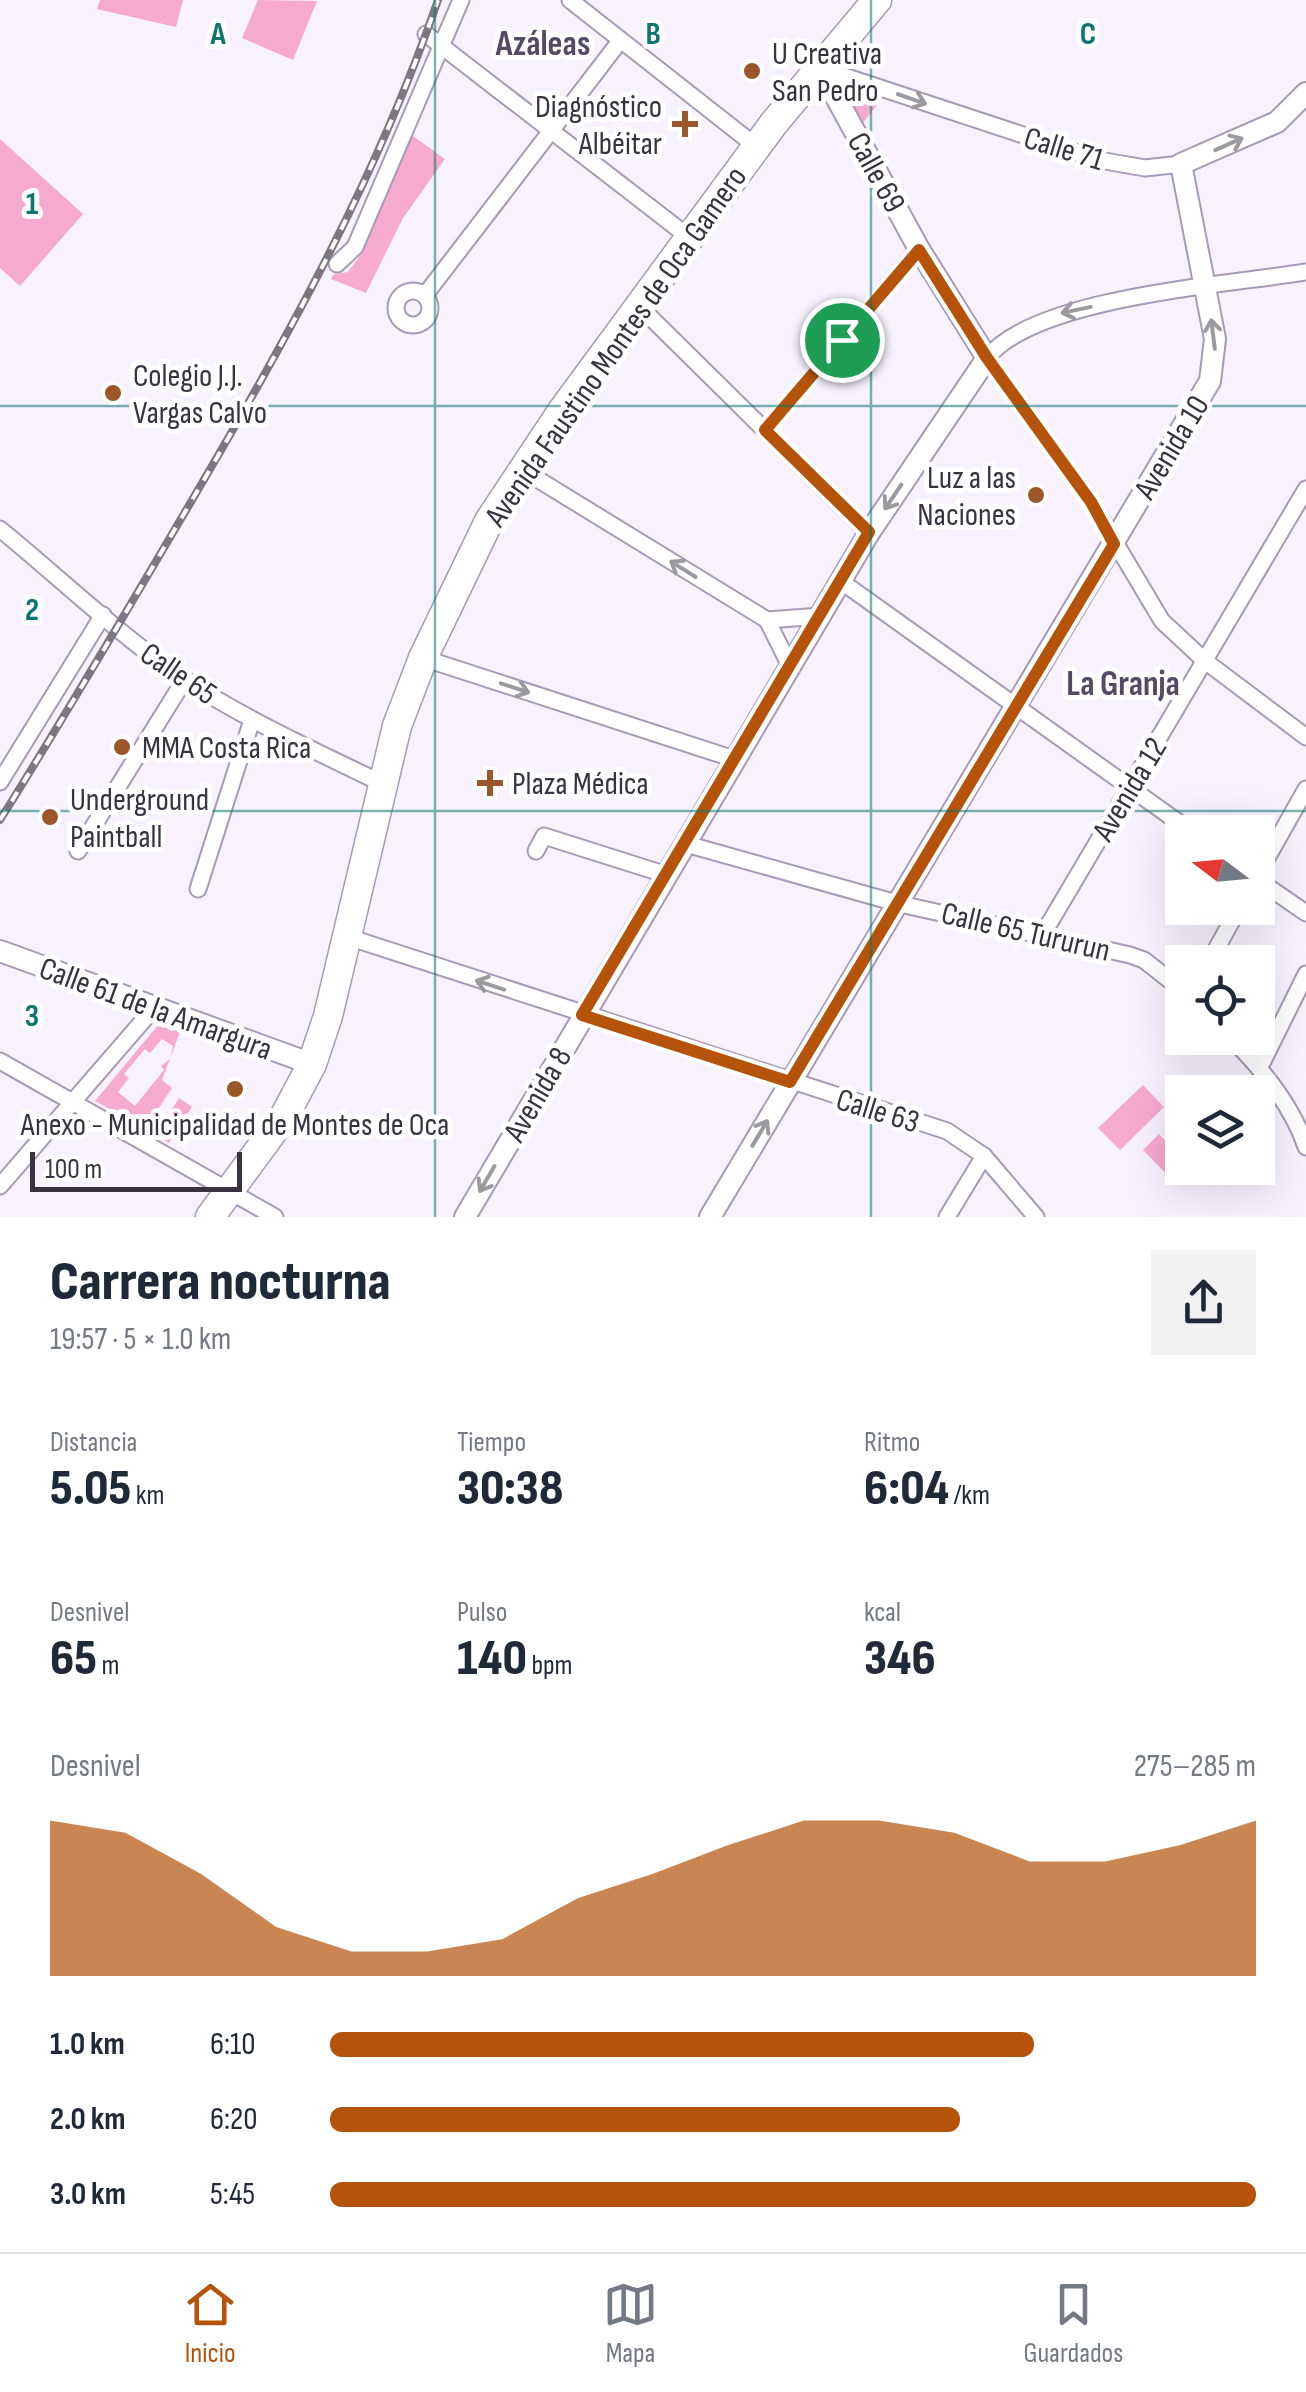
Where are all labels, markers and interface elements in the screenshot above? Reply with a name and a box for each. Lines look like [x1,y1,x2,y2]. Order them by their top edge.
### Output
text: A [209,15,226,54]
text: B [645,15,661,54]
text: C [1080,15,1096,54]
district label: Azáleas [495,23,590,66]
place label: U Creativa San Pedro [772,35,882,111]
marker: U Creativa San Pedro [741,60,763,82]
place label: Diagnóstico Albéitar [535,88,662,164]
one-way arrow [896,92,928,110]
marker: Diagnóstico Albéitar [672,111,698,137]
street label: Calle 71 [1019,119,1108,180]
street label: Calle 69 [838,126,913,219]
one-way arrow [1213,134,1244,152]
street label: Avenida Faustino Montes de Oca Gamero [476,159,756,535]
text: 1 [26,185,39,224]
pin [800,298,885,383]
one-way arrow [1061,301,1093,320]
icon: arrive [815,313,870,368]
one-way arrow [1203,318,1222,350]
place label: Colegio J.J. Vargas Calvo [133,357,267,433]
marker: Colegio J.J. Vargas Calvo [102,382,124,404]
street label: Avenida 10 [1126,389,1218,508]
place label: Luz a las Naciones [917,459,1016,535]
one-way arrow [883,483,904,511]
marker: Luz a las Naciones [1025,484,1047,506]
one-way arrow [670,559,698,579]
text: 2 [25,591,39,630]
street label: Calle 65 [132,635,224,714]
district label: La Granja [1066,663,1180,706]
one-way arrow [499,681,531,699]
place label: MMA Costa Rica [142,729,311,768]
street label: Avenida 12 [1084,731,1176,849]
marker: MMA Costa Rica [111,736,133,758]
place label: Plaza Médica [512,765,649,804]
marker: Plaza Médica [477,770,503,796]
place label: Underground Paintball [70,781,209,857]
marker: Underground Paintball [39,806,61,828]
north arrow [1165,815,1275,925]
map controls [1165,815,1275,1185]
street label: Calle 65 Tururun [937,894,1114,971]
button: locate [1165,945,1275,1055]
street label: Calle 61 de la Amargura [34,949,277,1070]
one-way arrow [474,974,506,992]
text: 3 [25,997,39,1036]
street label: Avenida 8 [495,1041,581,1150]
button: layers [1165,1075,1275,1185]
marker: Anexo - Municipalidad de Montes de Oca [224,1078,246,1100]
street label: Calle 63 [831,1080,924,1142]
place label: Anexo - Municipalidad de Montes de Oca [20,1106,449,1145]
one-way arrow [750,1119,770,1148]
scale bar [30,1147,242,1192]
text: 100 m [45,1153,102,1186]
one-way arrow [477,1164,497,1193]
text: Carrera nocturna [50,1249,391,1316]
button: share [1151,1250,1256,1355]
text: 19:57 · 5 × 1.0 km [50,1320,231,1359]
text: Distancia [50,1426,137,1459]
text: Tiempo [457,1426,526,1459]
text: Ritmo [864,1426,920,1459]
text: 5.05 [50,1459,131,1519]
text: 30:38 [457,1459,563,1519]
text: 6:04 [864,1459,949,1519]
text: km [131,1479,164,1512]
text: /km [949,1479,990,1512]
text: Desnivel [50,1596,129,1629]
text: Pulso [457,1596,507,1629]
text: kcal [864,1596,901,1629]
text: 65 [50,1629,97,1689]
text: 140 [457,1629,527,1689]
text: 346 [864,1629,936,1689]
text: m [97,1649,120,1682]
text: bpm [527,1649,573,1682]
text: Desnivel [50,1747,141,1786]
text: 275–285 m [1134,1747,1256,1786]
text: 1.0 km [50,2025,125,2064]
text: 6:10 [210,2025,256,2064]
text: 2.0 km [50,2100,126,2139]
text: 6:20 [210,2100,258,2139]
text: 3.0 km [50,2175,126,2214]
text: 5:45 [210,2175,255,2214]
tab: Inicio [183,2277,238,2370]
tab: Mapa [603,2277,658,2370]
tab: Guardados [1023,2277,1123,2370]

